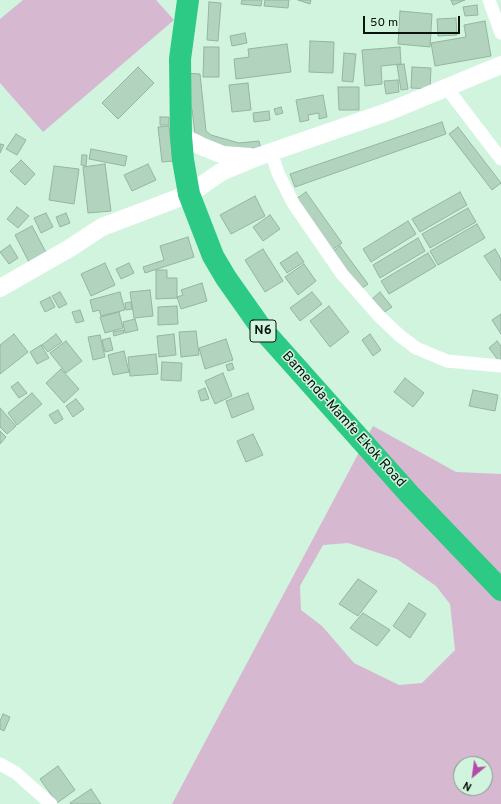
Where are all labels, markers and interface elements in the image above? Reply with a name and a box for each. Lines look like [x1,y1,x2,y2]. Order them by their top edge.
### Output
scale bar [365,8,462,34]
text: 50 m [370,15,398,31]
road number: N6 [250,320,276,342]
street label: Bamenda-Mamfe Ekok Road [278,349,408,491]
north arrow [453,756,493,796]
text: N [461,778,475,794]

